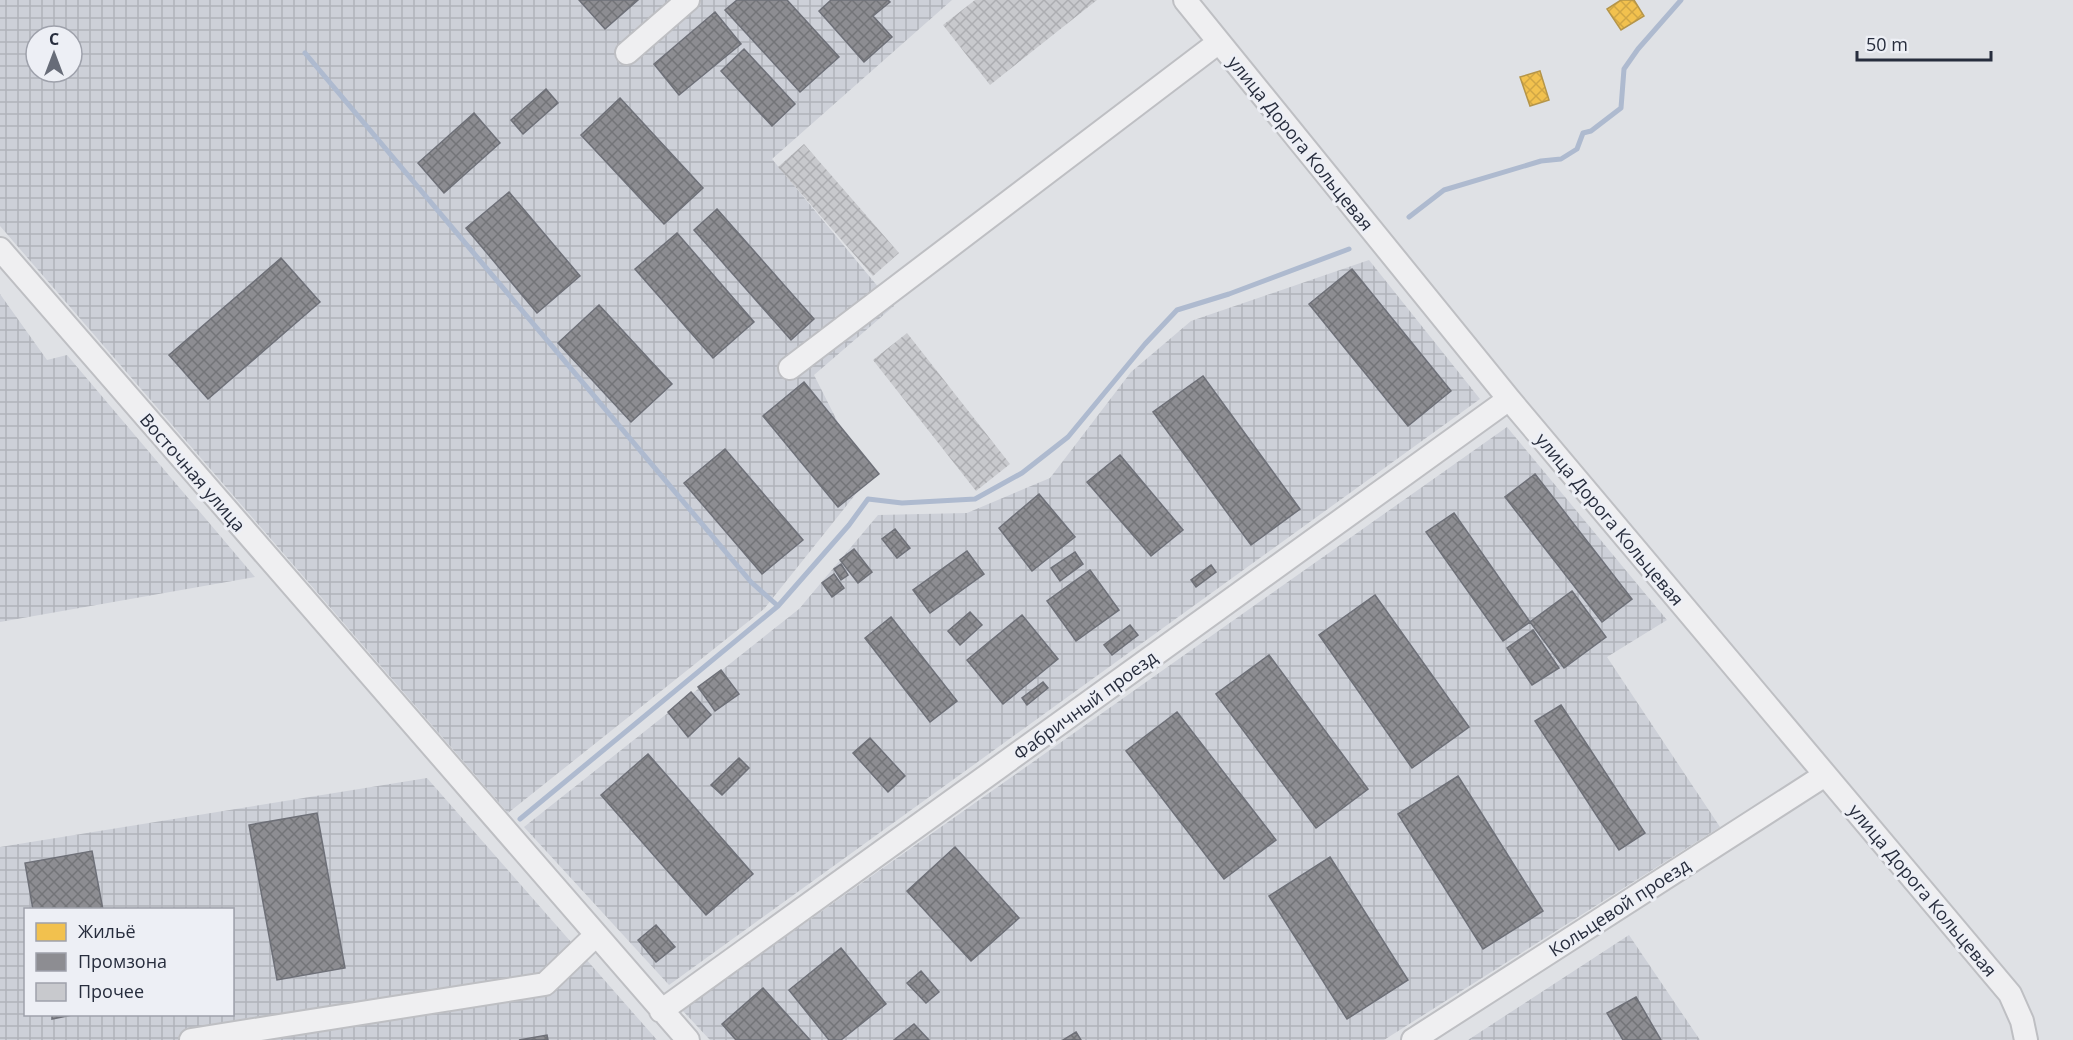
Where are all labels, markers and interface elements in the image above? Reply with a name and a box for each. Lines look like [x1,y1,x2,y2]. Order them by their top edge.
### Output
north arrow [24,24,84,84]
scale bar [1857,24,1990,62]
text: С [49,28,59,50]
text: 50 m [1866,32,1908,56]
street label: улица Дорога Кольцевая [1223,51,1379,235]
street label: Восточная улица [135,408,251,536]
street label: улица Дорога Кольцевая [1531,428,1689,610]
street label: Фабричный проезд [1008,645,1162,765]
street label: улица Дорога Кольцевая [1844,799,2002,981]
street label: Кольцевой проезд [1544,852,1694,962]
legend [24,908,234,1016]
text: Жильё [78,919,136,943]
text: Промзона [78,949,167,973]
text: Прочее [78,979,144,1003]

